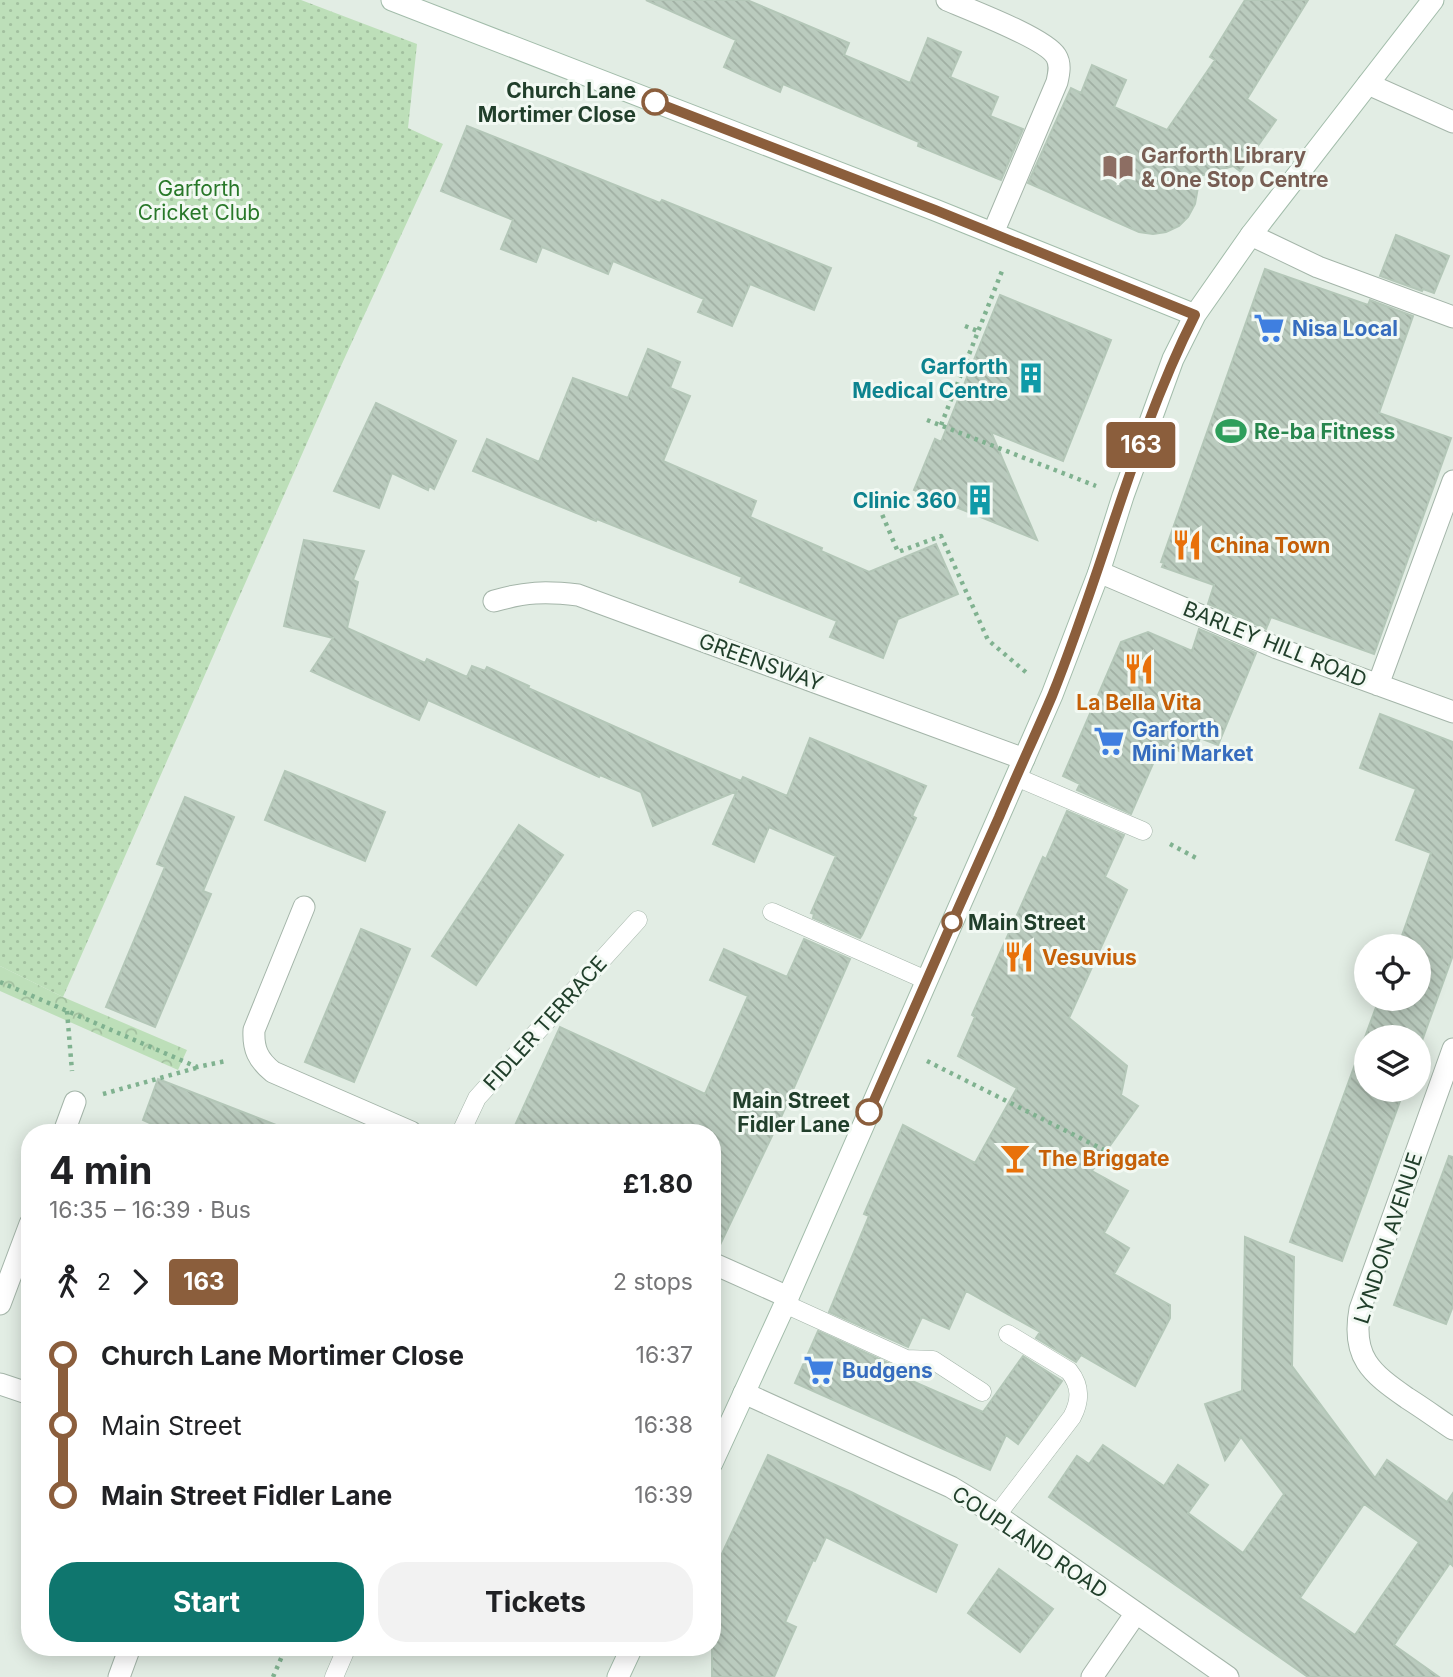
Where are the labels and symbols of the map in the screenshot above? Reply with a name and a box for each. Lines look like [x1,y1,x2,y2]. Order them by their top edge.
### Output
place label: Church Lane Mortimer Close [478,78,636,127]
marker: Church Lane Mortimer Close [642,89,668,115]
place label: Garforth Library & One Stop Centre [1141,143,1329,192]
library icon: Garforth Library & One Stop Centre [1101,150,1135,184]
park label: Garforth Cricket Club [138,176,260,225]
supermarket icon: Nisa Local [1252,311,1286,345]
place label: Nisa Local [1292,316,1398,341]
place label: Garforth Medical Centre [852,354,1008,403]
building icon: Garforth Medical Centre [1014,361,1048,395]
sports icon: Re-ba Fitness [1214,414,1248,448]
place label: Re-ba Fitness [1254,419,1395,444]
line badge: 163 [1101,422,1181,468]
building icon: Clinic 360 [963,483,997,517]
place label: Clinic 360 [853,488,957,513]
restaurant icon: China Town [1170,528,1204,562]
place label: China Town [1210,533,1330,558]
street label: BARLEY HILL ROAD [1180,596,1370,692]
street label: GREENSWAY [695,628,827,696]
restaurant icon: La Bella Vita [1122,652,1156,686]
place label: La Bella Vita [1076,690,1202,715]
place label: Garforth Mini Market [1132,717,1254,766]
supermarket icon: Garforth Mini Market [1092,724,1126,758]
place label: Main Street [968,910,1086,935]
marker: Main Street [942,912,962,932]
restaurant icon: Vesuvius [1002,940,1036,974]
place label: Vesuvius [1042,945,1137,970]
street label: FIDLER TERRACE [478,951,612,1095]
place label: Main Street Fidler Lane [732,1088,850,1137]
marker: Main Street Fidler Lane [856,1099,882,1125]
bar icon: The Briggate [998,1141,1032,1175]
place label: The Briggate [1038,1146,1170,1171]
street label: LYNDON AVENUE [1349,1149,1427,1327]
supermarket icon: Budgens [802,1353,836,1387]
place label: Budgens [842,1358,933,1383]
street label: COUPLAND ROAD [947,1481,1113,1603]

